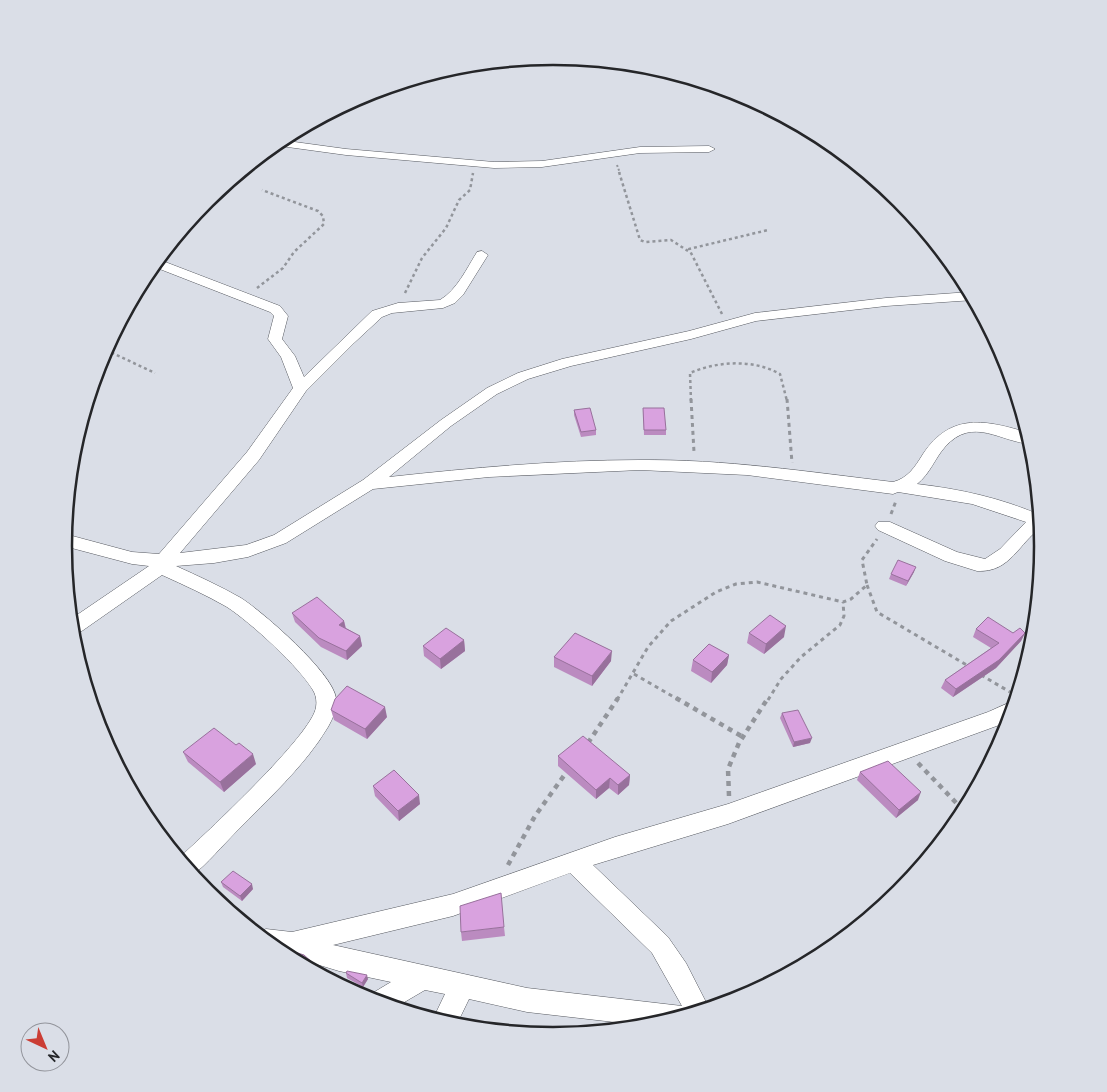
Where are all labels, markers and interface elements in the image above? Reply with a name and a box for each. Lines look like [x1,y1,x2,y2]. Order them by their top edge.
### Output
north arrow [20,1022,70,1072]
text: N [44,1047,64,1066]

